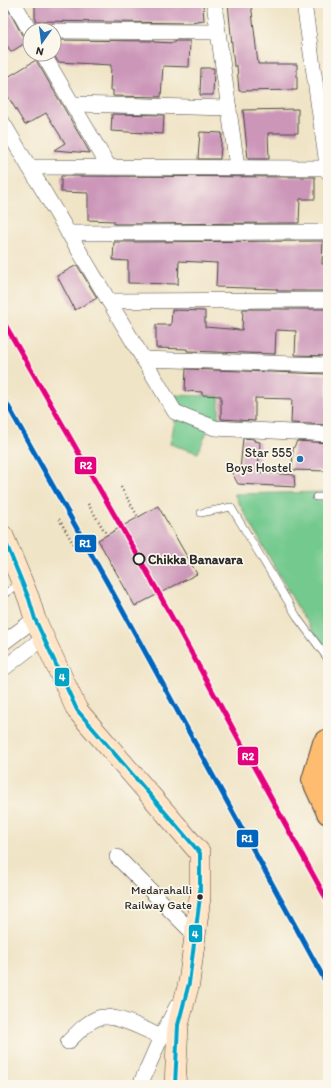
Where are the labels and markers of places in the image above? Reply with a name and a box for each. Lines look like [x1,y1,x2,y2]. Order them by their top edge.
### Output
place label: Star 555 Boys Hostel [226,445,292,475]
marker: Star 555 Boys Hostel [295,454,305,464]
marker: Chikka Banavara [132,552,146,566]
place label: Chikka Banavara [148,552,243,567]
place label: Medarahalli Railway Gate [125,883,192,912]
marker: Medarahalli Railway Gate [195,892,205,902]

